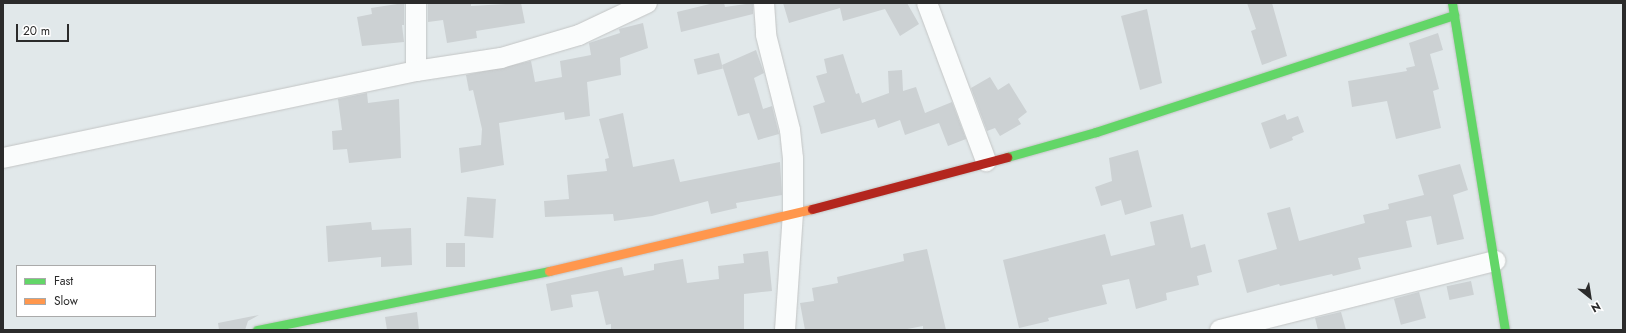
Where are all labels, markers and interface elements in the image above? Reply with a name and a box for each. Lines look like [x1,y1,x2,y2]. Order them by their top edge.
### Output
scale bar [18,16,71,42]
text: 20 m [23,22,50,40]
legend [16,265,156,317]
text: Fast [54,272,73,290]
north arrow [1570,277,1610,317]
text: Slow [54,292,78,310]
text: N [1588,298,1604,317]

